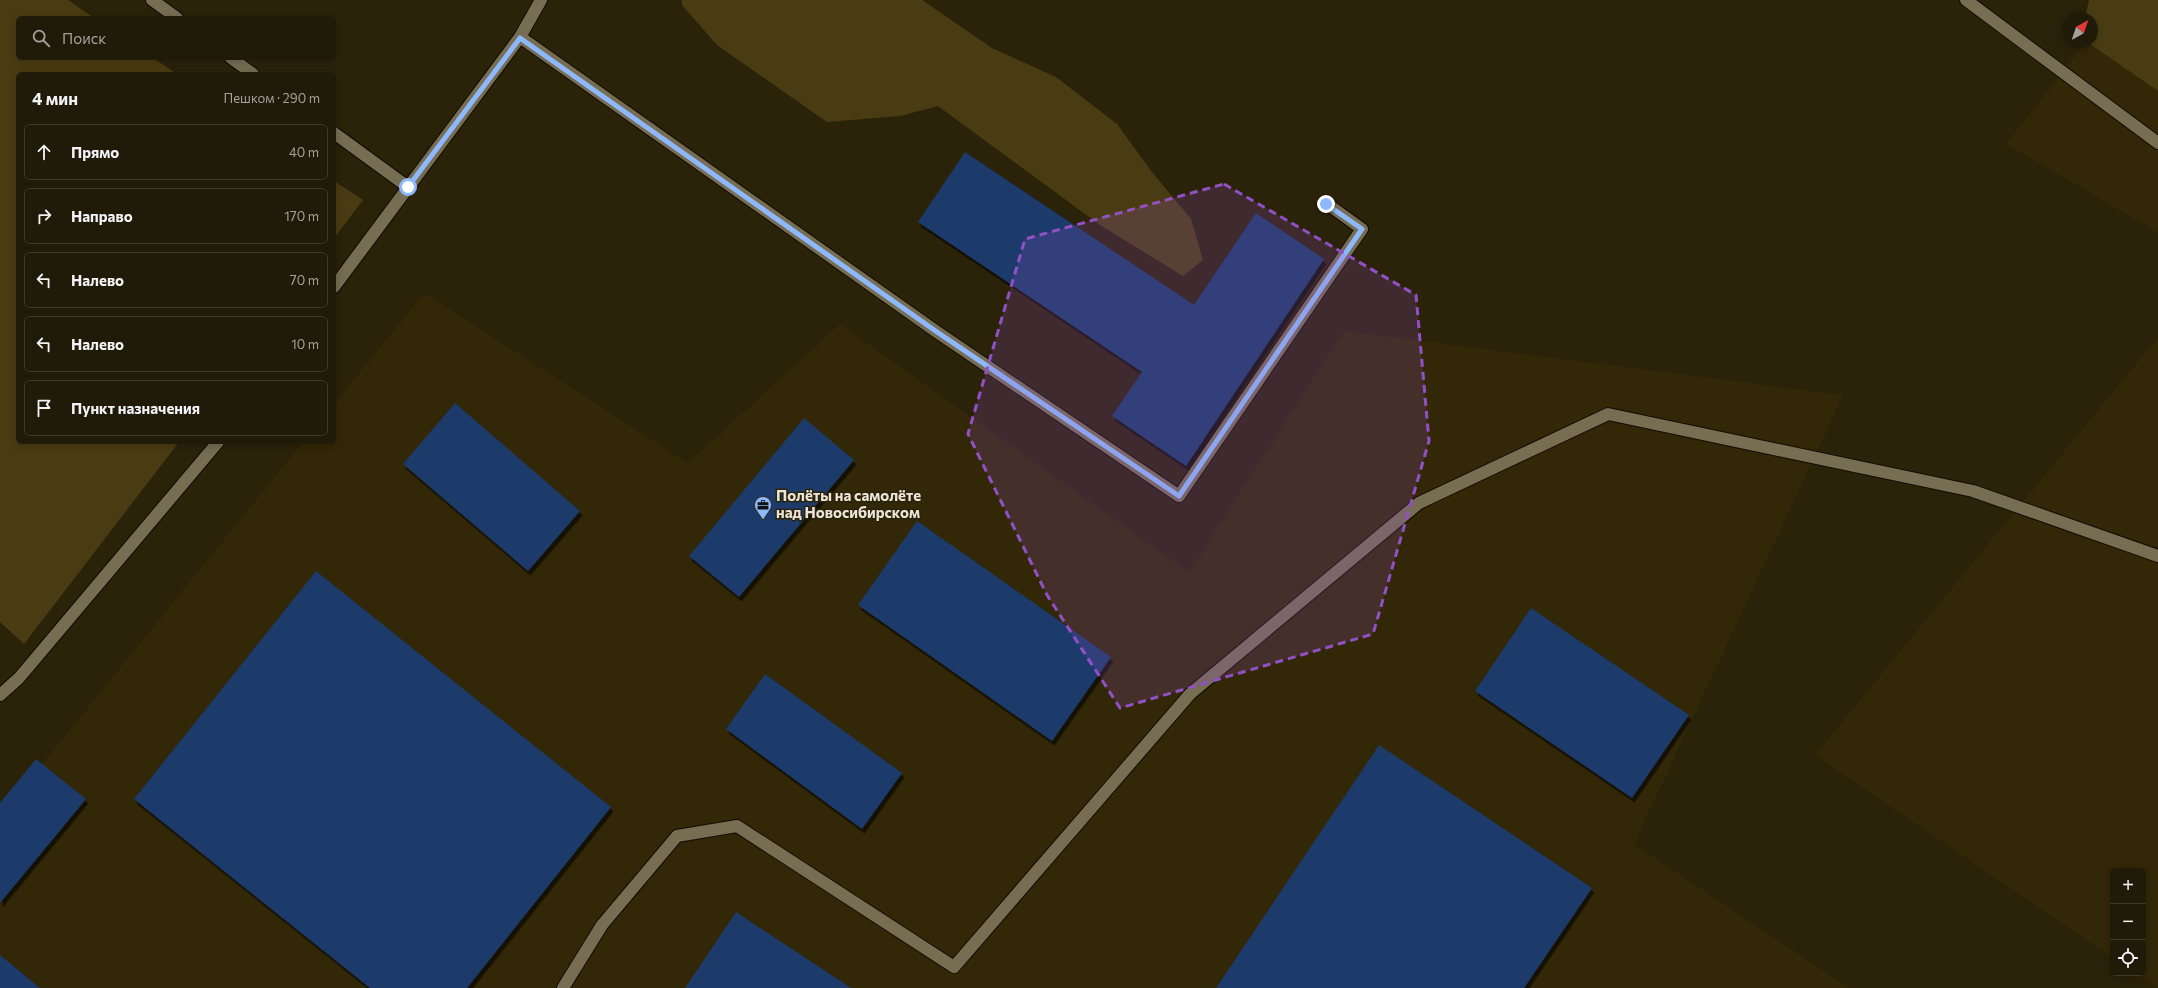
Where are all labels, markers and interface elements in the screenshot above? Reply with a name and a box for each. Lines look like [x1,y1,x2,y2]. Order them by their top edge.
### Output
north arrow [2062,12,2098,48]
search box [16,16,336,60]
icon: search [30,27,52,49]
text: Поиск [62,29,106,47]
text: 4 мин [32,88,78,109]
text: Пешком · 290 m [224,90,320,106]
icon: ahead [33,141,55,163]
text: Прямо [71,143,119,161]
text: 40 m [289,144,319,160]
route start [399,178,417,196]
route end [1317,195,1335,213]
icon: right [33,205,55,227]
text: Направо [71,207,133,225]
text: 170 m [284,208,319,224]
icon: left [33,269,55,291]
text: Налево [71,271,124,289]
text: 70 m [290,272,319,288]
icon: left [33,333,55,355]
text: Налево [71,335,124,353]
text: 10 m [291,336,319,352]
icon: arrive [33,397,55,419]
text: Пункт назначения [71,399,200,417]
place label: Полёты на самолёте над Новосибирском [776,486,921,521]
office icon: Полёты на самолёте над Новосибирском [753,495,773,520]
map controls [2110,868,2146,976]
button: + [2110,868,2146,904]
button: − [2110,904,2146,940]
button: locate [2110,940,2146,976]

